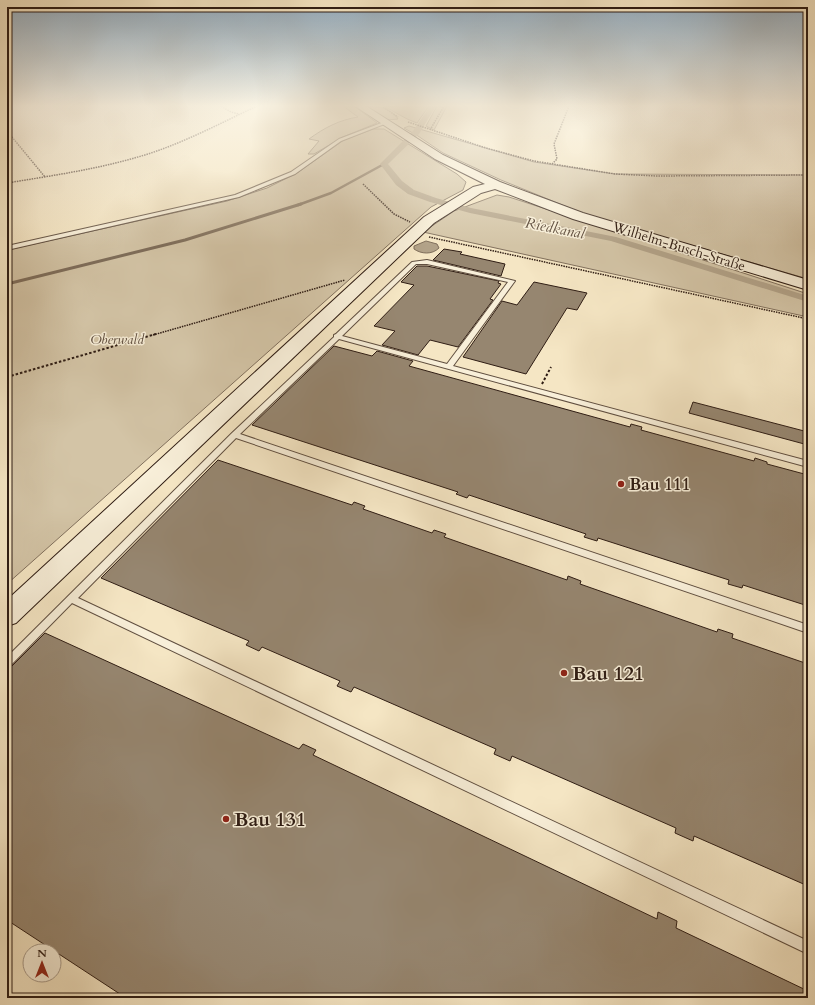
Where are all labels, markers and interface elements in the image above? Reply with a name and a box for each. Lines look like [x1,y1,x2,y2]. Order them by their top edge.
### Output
water label: Riedkanal [523,212,587,244]
street label: Wilhelm-Busch-Straße [609,217,748,276]
park label: Oberwald [90,330,145,349]
place label: Bau 111 [629,473,690,496]
marker: Bau 111 [616,479,626,489]
place label: Bau 121 [572,660,644,687]
marker: Bau 121 [559,668,569,678]
place label: Bau 131 [234,806,306,833]
marker: Bau 131 [221,814,231,824]
north arrow [22,943,62,983]
text: N [37,946,47,961]

